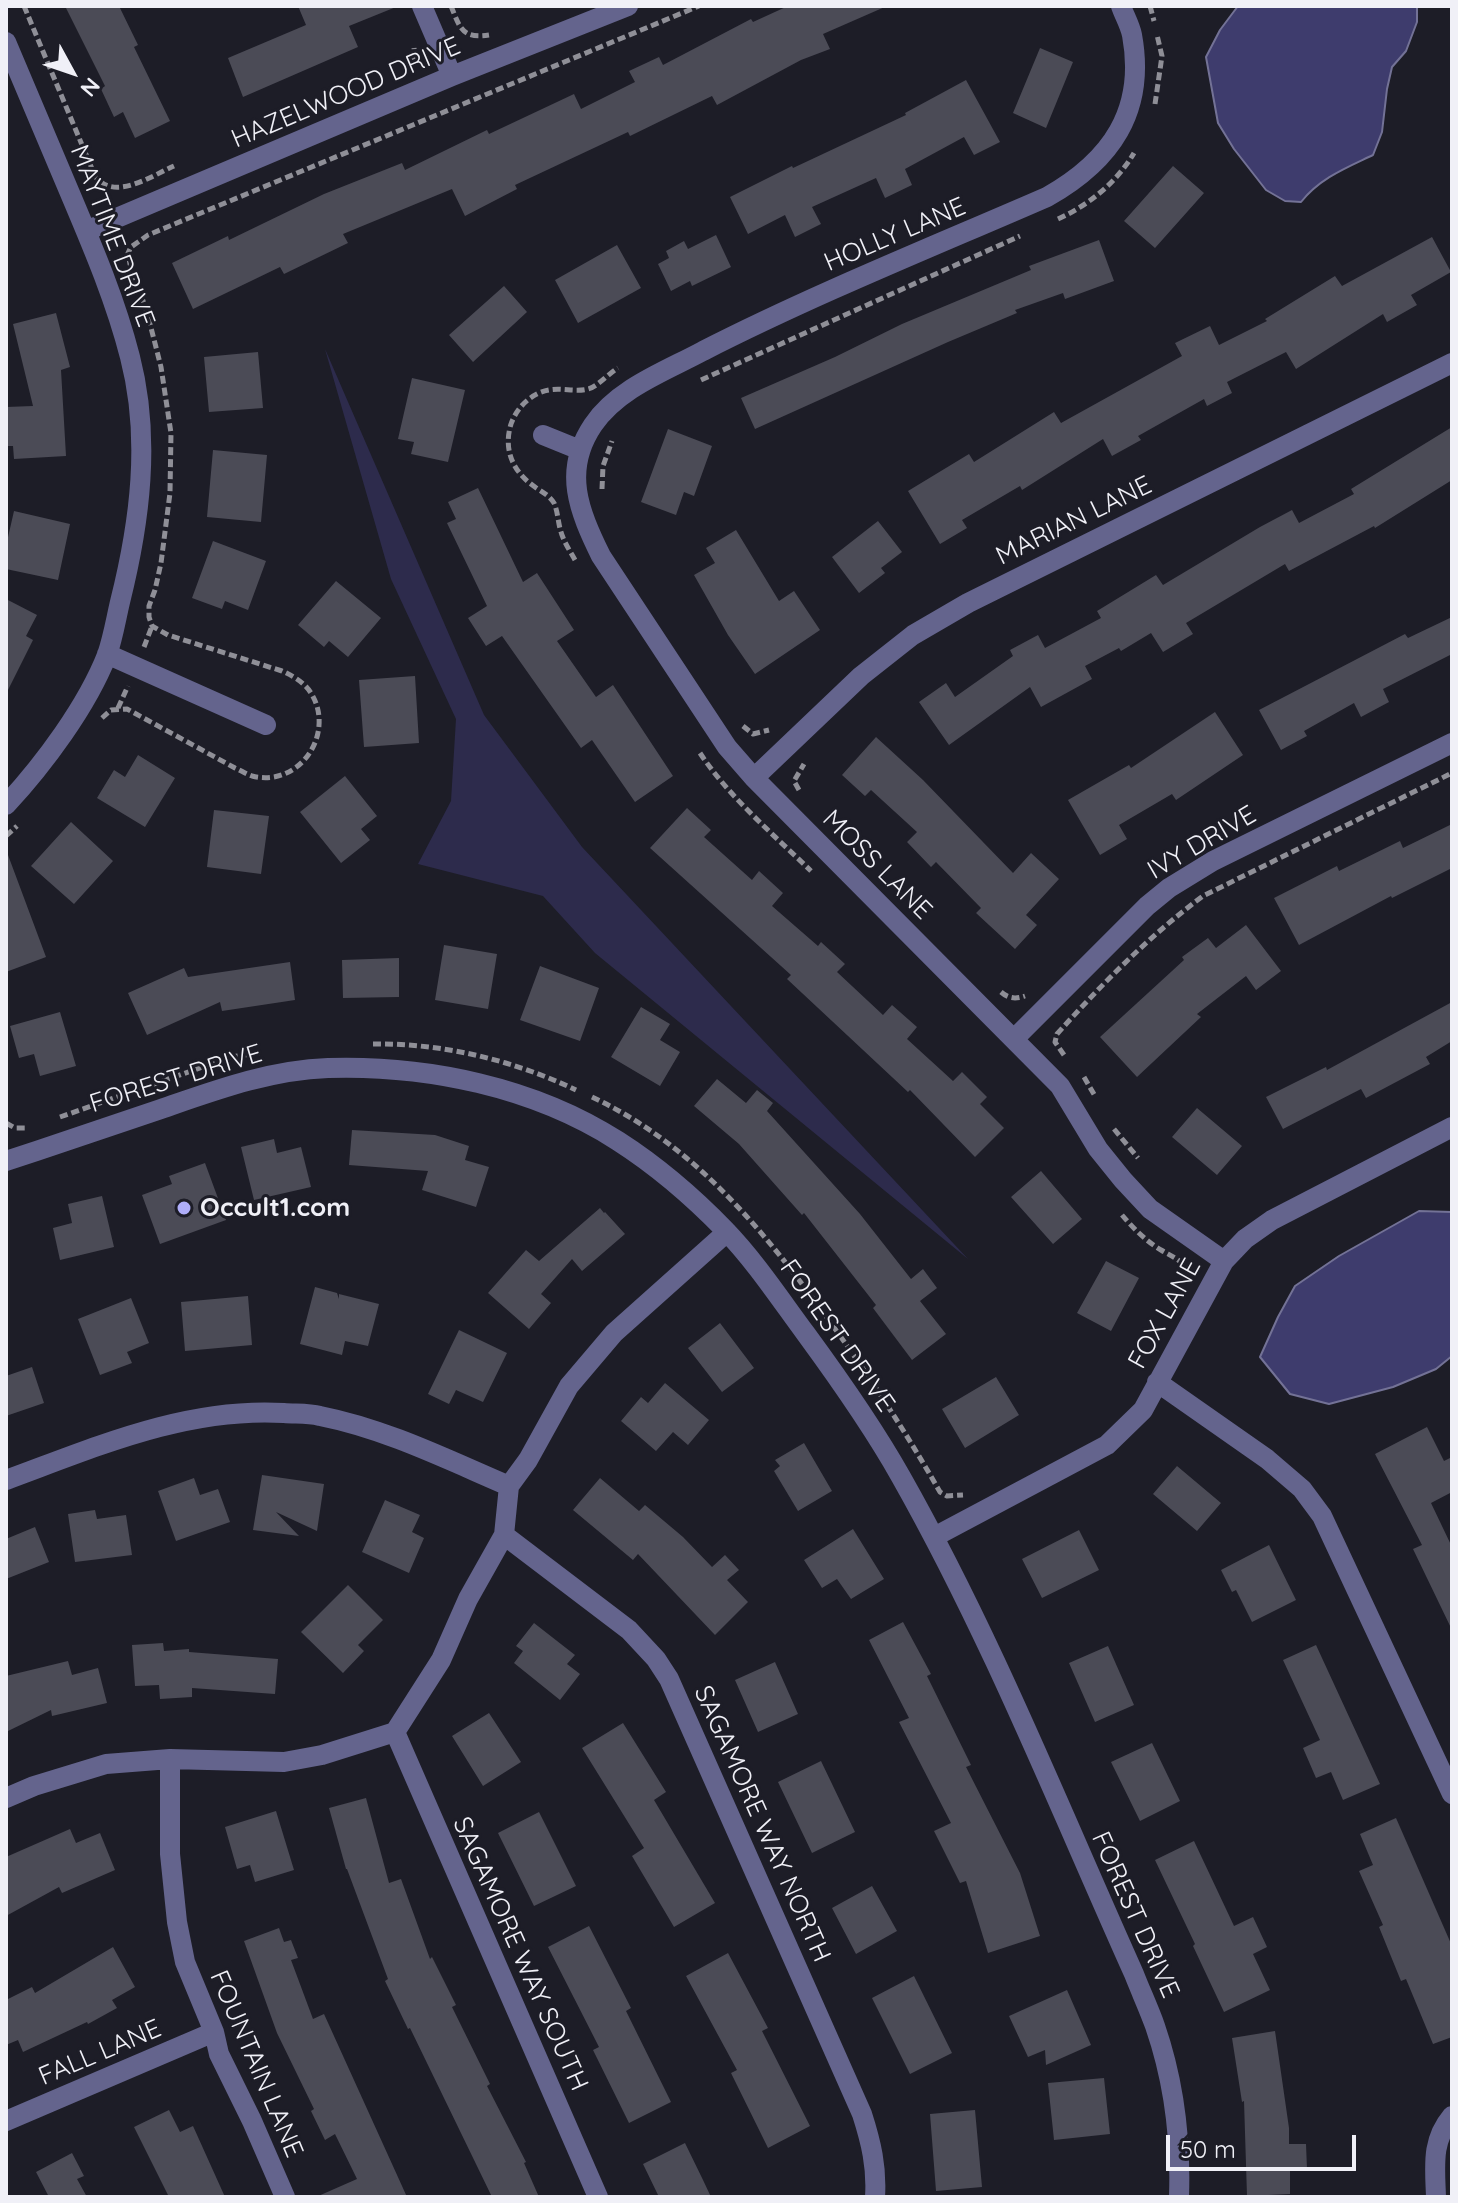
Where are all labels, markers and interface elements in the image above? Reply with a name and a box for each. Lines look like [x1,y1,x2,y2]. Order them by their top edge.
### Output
street label: HAZELWOOD DRIVE [227,31,465,155]
north arrow [32,32,112,112]
text: N [74,72,106,103]
street label: MAYTIME DRIVE [63,141,161,331]
street label: HOLLY LANE [820,191,970,279]
street label: MARIAN LANE [991,470,1157,572]
street label: IVY DRIVE [1142,799,1262,887]
street label: MOSS LANE [816,804,938,926]
street label: FOREST DRIVE [86,1038,266,1120]
place label: Occult1.com [200,1192,350,1224]
marker: Occult1.com [175,1199,193,1217]
street label: FOREST DRIVE [773,1254,901,1418]
street label: FOX LANE [1122,1254,1208,1374]
street label: SAGAMORE WAY NORTH [687,1681,837,1967]
street label: SAGAMORE WAY SOUTH [445,1812,595,2096]
street label: FOREST DRIVE [1084,1827,1186,2003]
street label: FOUNTAIN LANE [203,1966,309,2162]
street label: FALL LANE [34,2013,166,2093]
scale bar [1170,2119,1360,2169]
text: 50 m [1180,2134,1236,2164]

